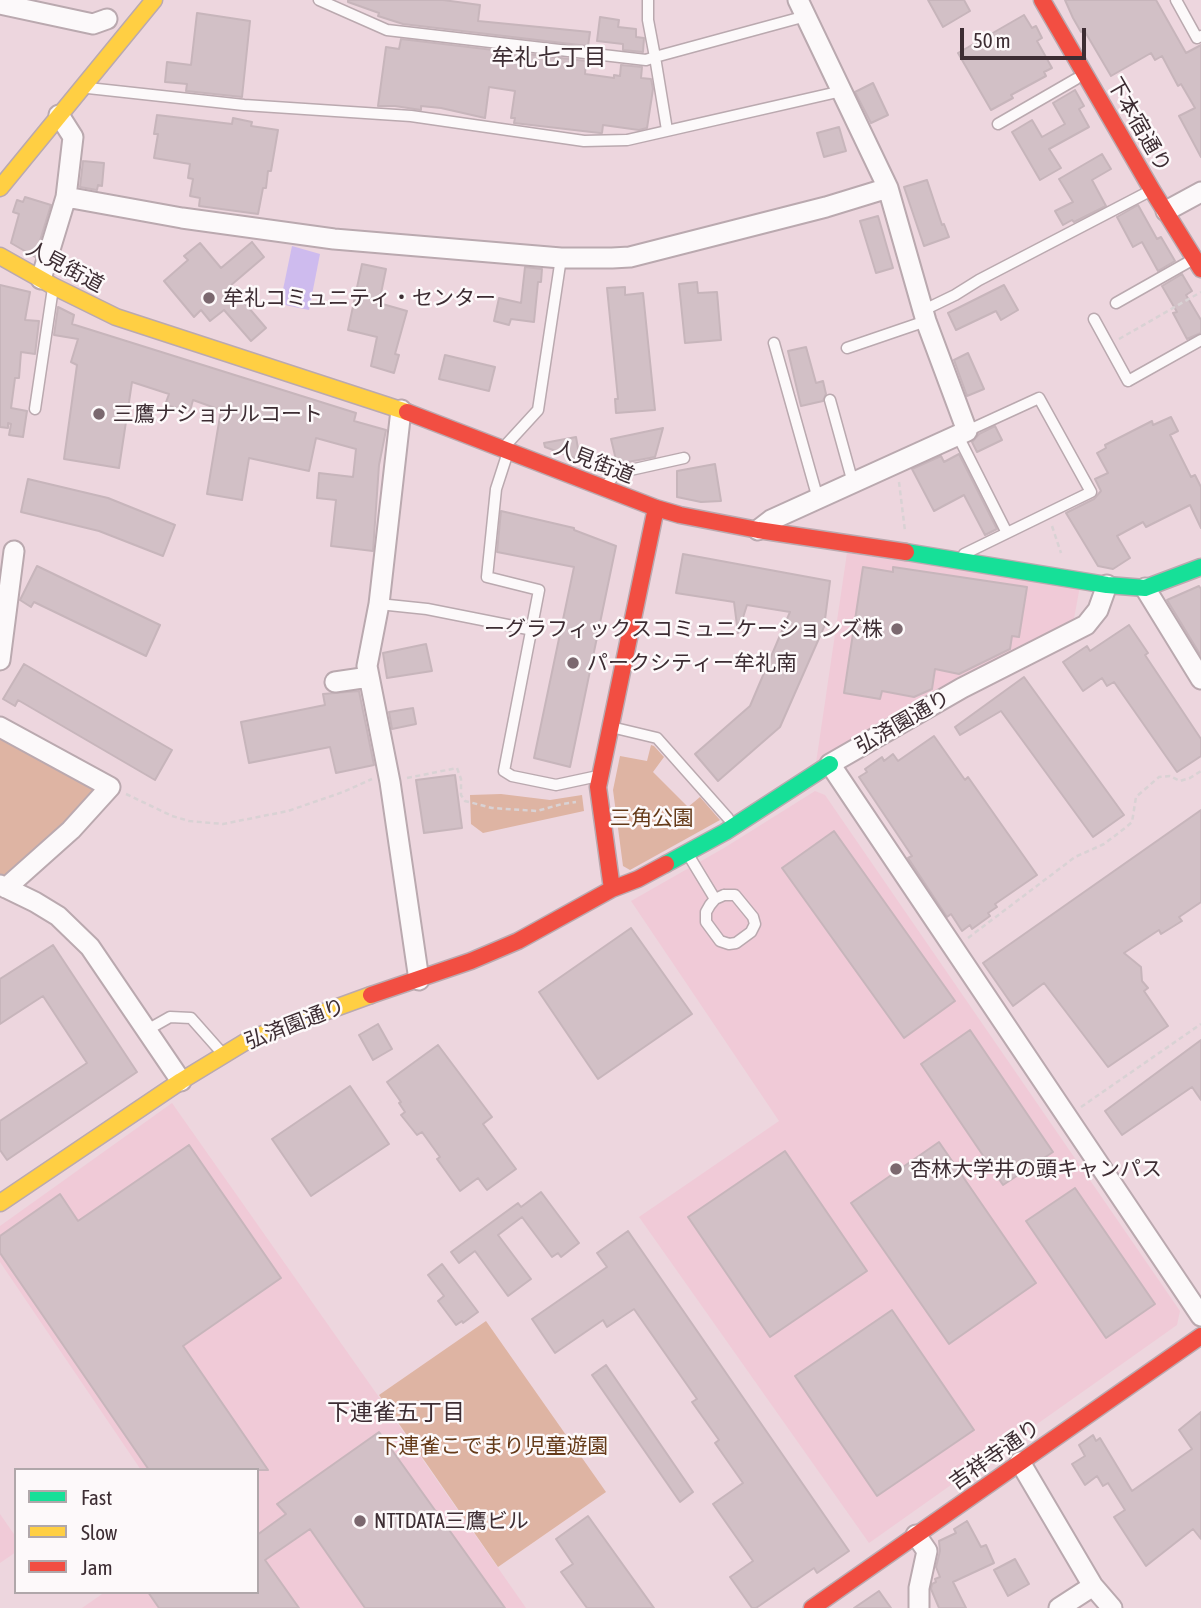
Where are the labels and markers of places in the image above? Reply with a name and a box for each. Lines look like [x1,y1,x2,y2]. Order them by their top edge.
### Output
place label: 牟礼コミュニティ・センター [223,285,496,311]
marker: 牟礼コミュニティ・センター [201,290,217,306]
place label: 三鷹ナショナルコート [113,401,323,427]
marker: 三鷹ナショナルコート [91,406,107,422]
place label: ーグラフィックスコミュニケーションズ株 [484,616,883,642]
marker: ーグラフィックスコミュニケーションズ株 [889,621,905,637]
place label: パークシティー牟礼南 [587,650,797,676]
marker: パークシティー牟礼南 [565,655,581,671]
place label: 杏林大学井の頭キャンパス [910,1156,1162,1182]
marker: 杏林大学井の頭キャンパス [888,1161,904,1177]
place label: NTTDATA三鷹ビル [374,1508,529,1534]
marker: NTTDATA三鷹ビル [352,1513,368,1529]

